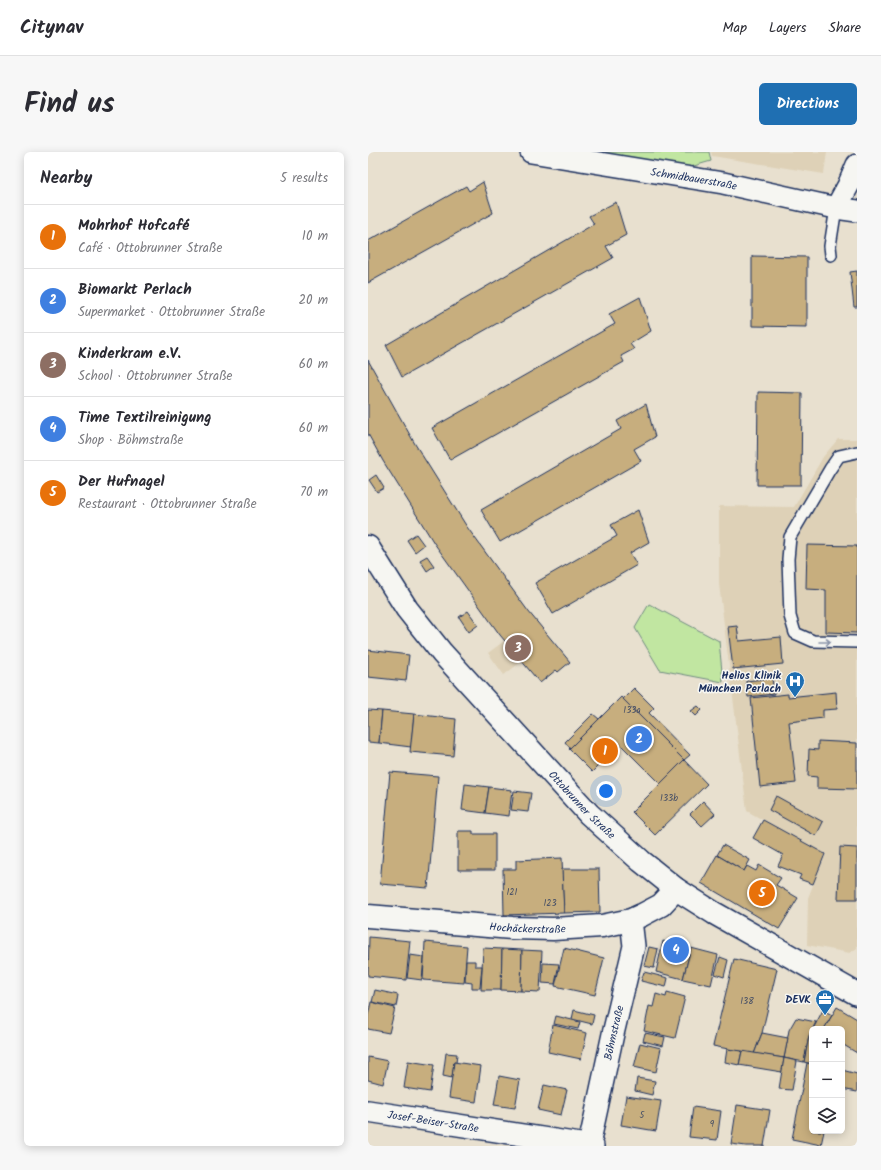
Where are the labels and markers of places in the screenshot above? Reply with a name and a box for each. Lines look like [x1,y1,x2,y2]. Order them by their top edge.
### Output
pin: 3 [505,633,531,663]
place label: Helios Klinik München Perlach [699,667,782,698]
hospital icon: Helios Klinik München Perlach [784,670,806,698]
pin: 2 [626,724,652,754]
pin: 1 [592,736,618,766]
pin: 5 [749,878,775,908]
pin: 4 [663,935,689,965]
office icon: DEVK [814,988,836,1016]
place label: DEVK [785,991,811,1009]

